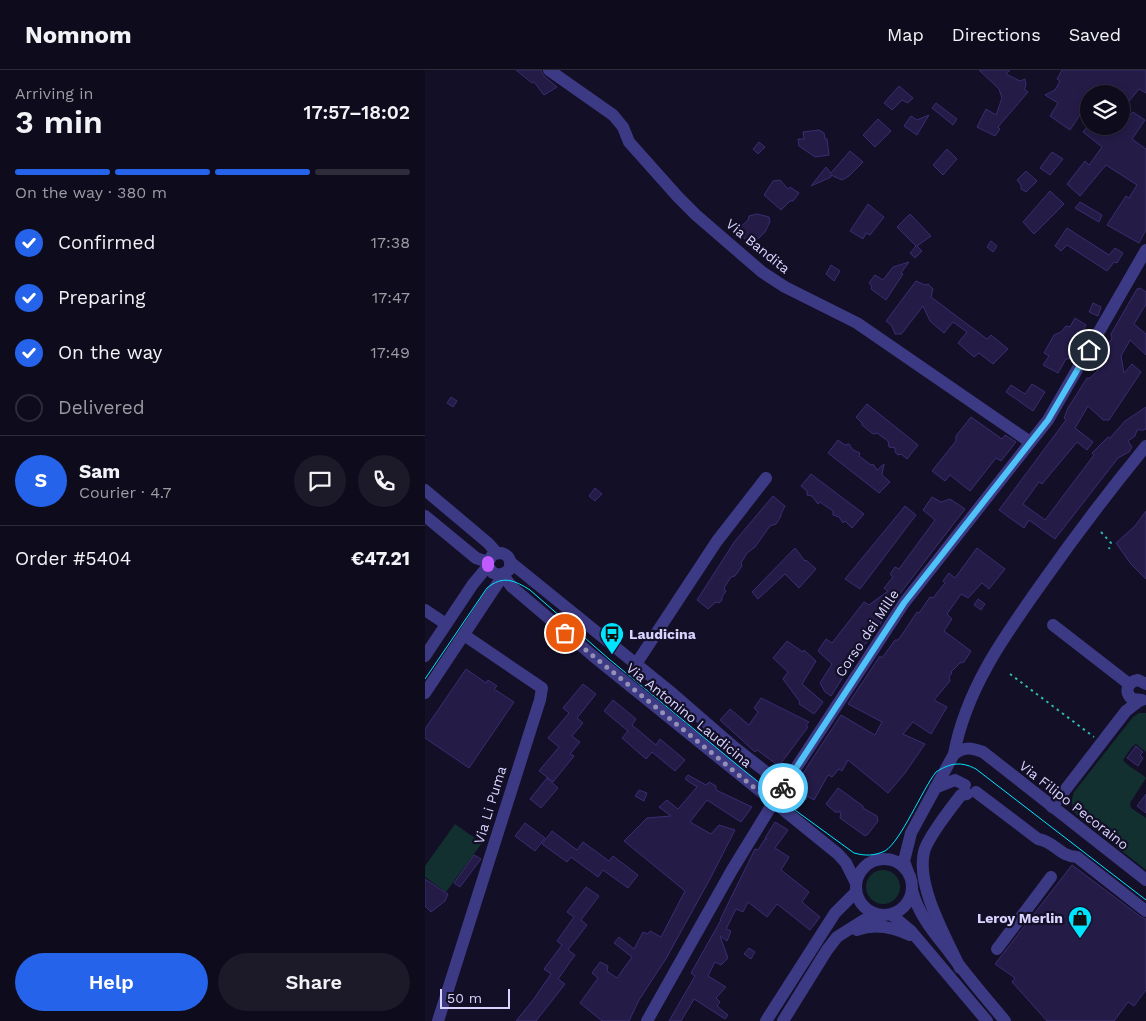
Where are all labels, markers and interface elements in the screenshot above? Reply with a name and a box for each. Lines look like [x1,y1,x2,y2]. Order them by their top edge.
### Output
text: Nomnom [25,21,132,49]
text: Map [887,24,924,45]
text: Directions [952,24,1041,45]
text: Saved [1069,24,1121,45]
text: Arriving in [15,84,93,103]
map controls [1080,85,1130,135]
button: layers [1080,85,1130,135]
text: 17:57–18:02 [304,101,410,124]
text: 3 min [15,103,103,141]
text: On the way · 380 m [15,183,167,202]
street label: Via Bandita [723,215,793,277]
icon: check [15,229,43,257]
text: Confirmed [58,231,155,254]
text: 17:38 [371,233,410,252]
icon: check [15,284,43,312]
text: Preparing [58,286,145,309]
text: 17:47 [372,288,410,307]
pin [1068,329,1110,371]
icon: home [1075,336,1103,364]
icon: check [15,339,43,367]
text: On the way [58,341,162,364]
text: 17:49 [370,343,410,362]
text: Delivered [58,396,145,419]
button: chat [294,455,346,507]
button: phone [358,455,410,507]
text: Sam [79,460,120,483]
text: S [35,469,47,492]
text: Courier · 4.7 [79,483,172,502]
text: Order #5404 [15,547,131,570]
text: €47.21 [351,547,410,570]
street label: Corso dei Mille [832,586,902,680]
pin [544,612,586,654]
icon: bag [551,619,579,647]
bus stop icon: Laudicina [599,621,625,655]
place label: Laudicina [629,626,697,642]
street label: Via Antonino Laudicina [623,660,755,771]
street label: Via Filipo Pecoraino [1016,757,1132,853]
courier [758,763,808,813]
street label: Via Li Puma [471,764,509,846]
icon: bike [769,774,797,802]
shop icon: Leroy Merlin [1067,905,1093,939]
place label: Leroy Merlin [977,910,1063,926]
button: Help [15,953,208,1011]
button: Share [218,953,410,1011]
scale bar [440,986,510,1009]
text: 50 m [447,990,482,1006]

